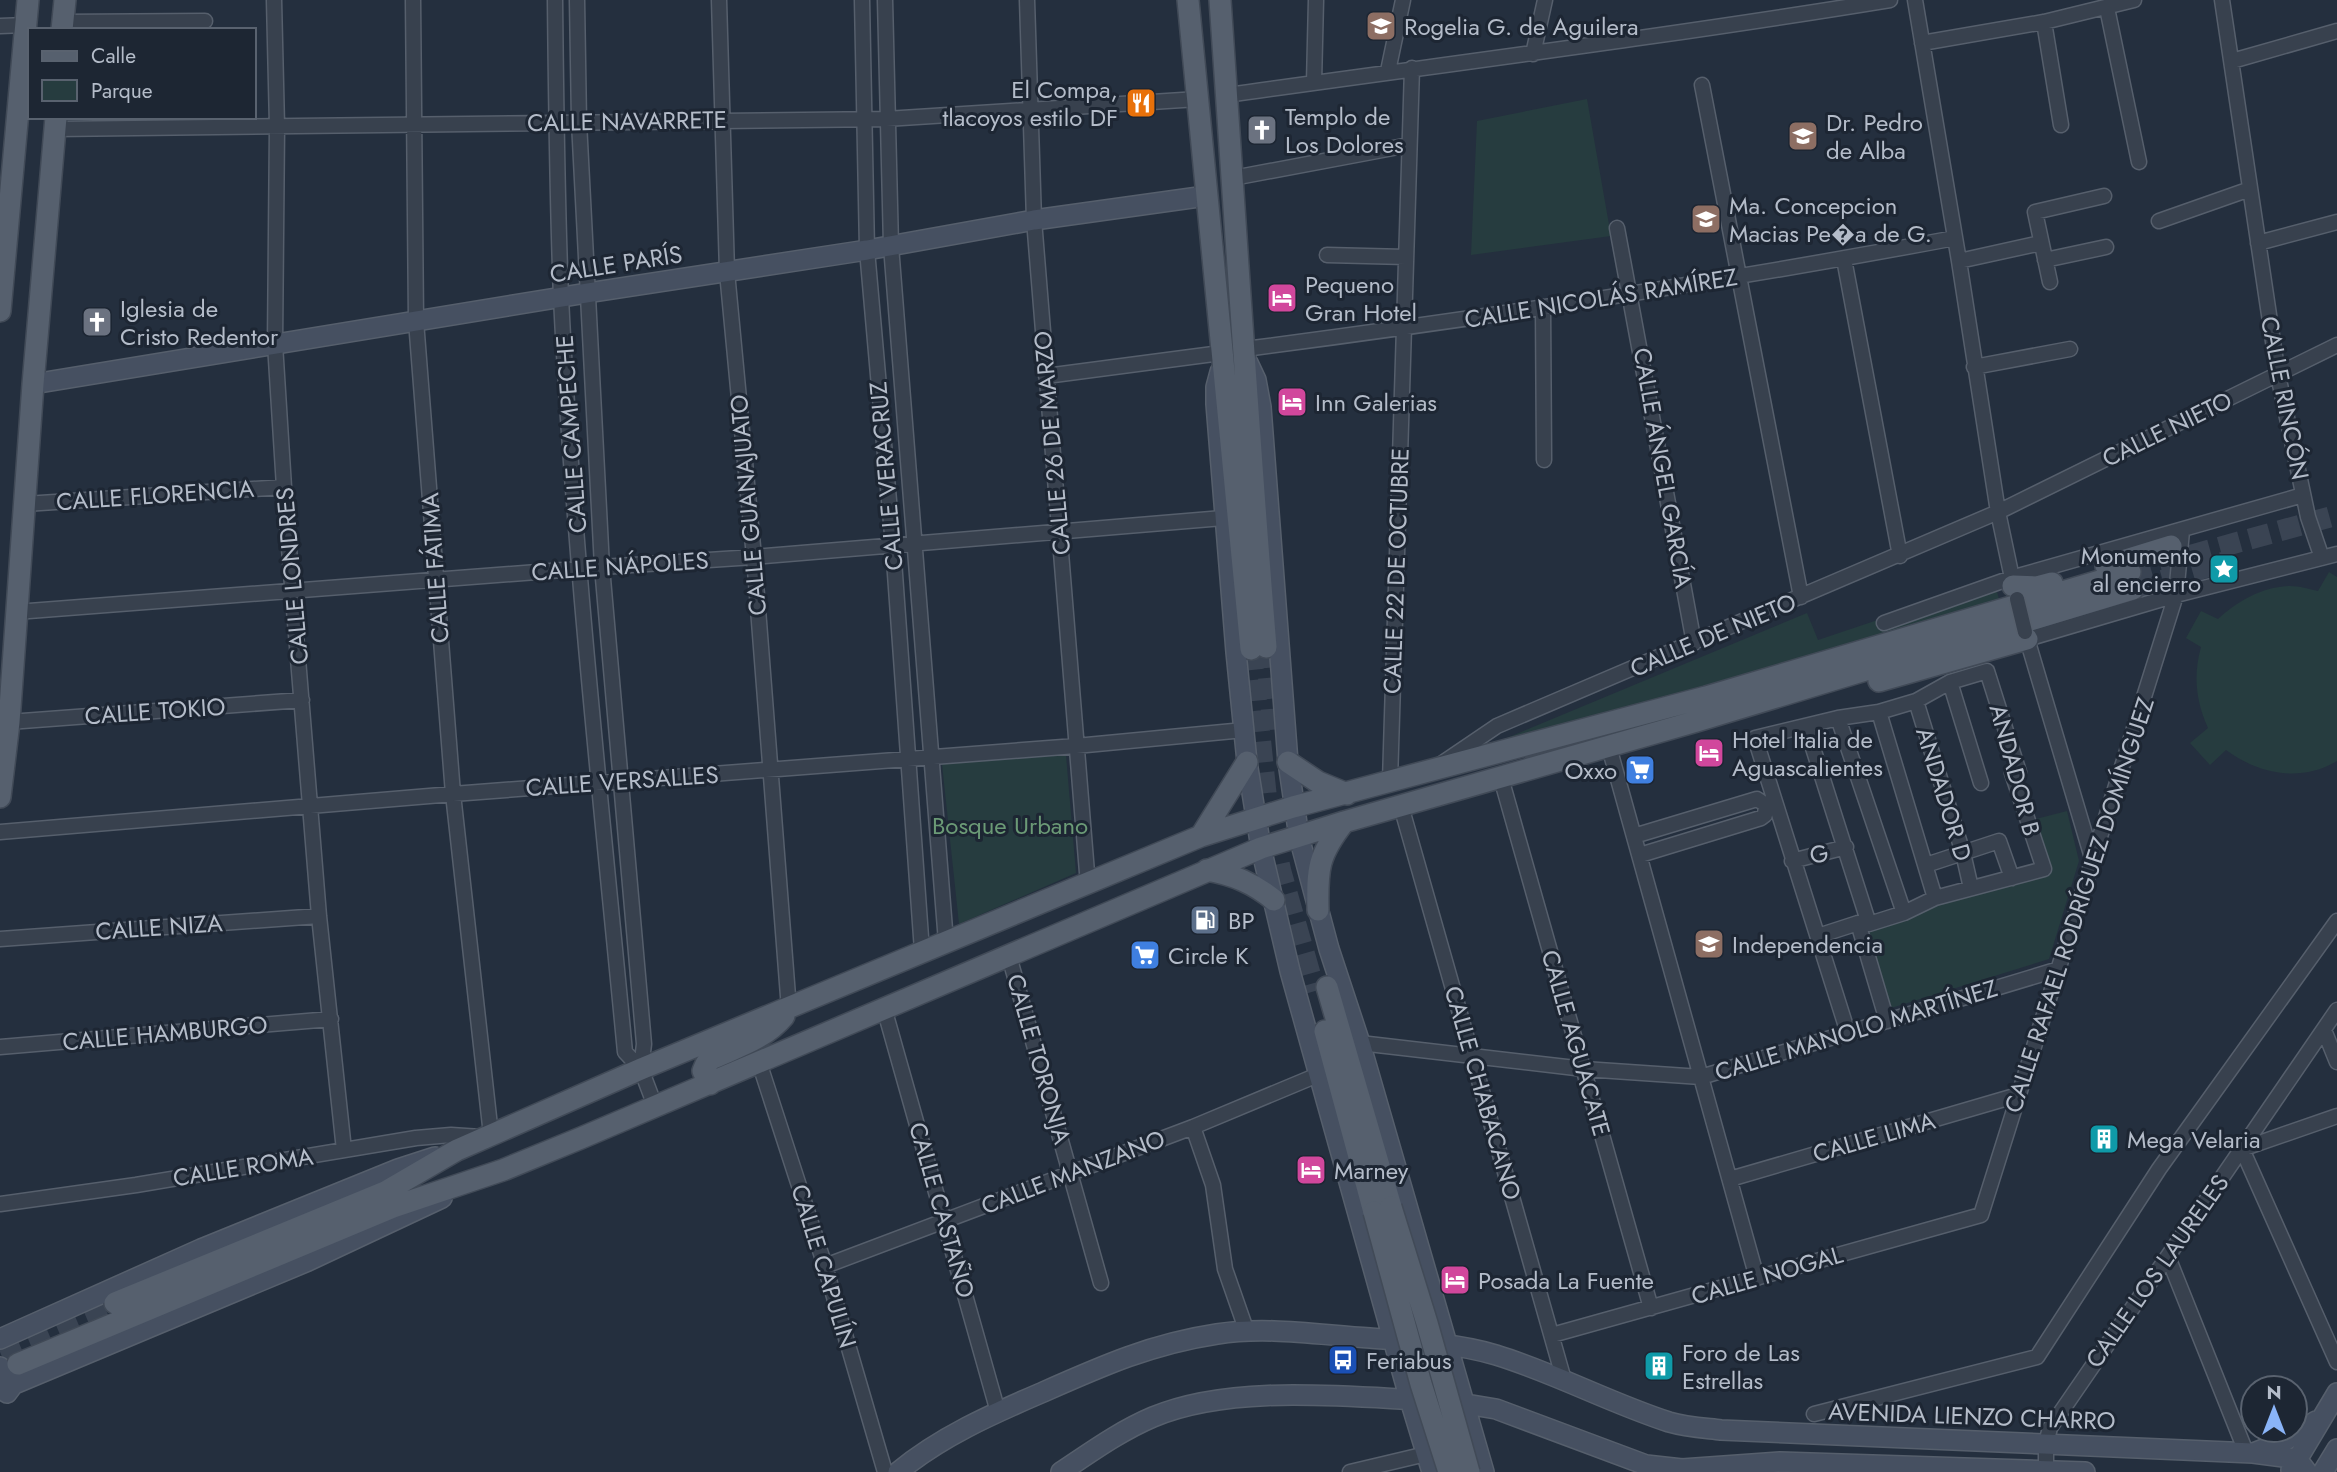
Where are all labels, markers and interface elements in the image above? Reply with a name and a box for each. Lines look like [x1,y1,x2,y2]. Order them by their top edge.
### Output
school or university icon: Rogelia G. de Aguilera [1364,9,1398,43]
place label: Rogelia G. de Aguilera [1404,9,1639,44]
legend [28,28,256,119]
text: Calle [91,41,136,71]
place label: El Compa, tlacoyos estilo DF [943,72,1118,135]
text: Parque [91,76,153,106]
restaurant icon: El Compa, tlacoyos estilo DF [1124,86,1158,120]
place label: Templo de Los Dolores [1285,99,1404,162]
street label: CALLE NAVARRETE [527,102,727,140]
place label: Dr. Pedro de Alba [1826,105,1923,168]
church icon: Templo de Los Dolores [1245,113,1279,147]
school or university icon: Dr. Pedro de Alba [1786,119,1820,153]
place label: Ma. Concepcion Macias Pe�a de G. [1729,188,1932,251]
school or university icon: Ma. Concepcion Macias Pe�a de G. [1689,202,1723,236]
street label: CALLE PARÍS [547,236,685,292]
street label: CALLE NICOLÁS RAMÍREZ [1462,259,1740,337]
place label: Pequeno Gran Hotel [1305,267,1417,330]
hotel icon: Pequeno Gran Hotel [1265,281,1299,315]
place label: Iglesia de Cristo Redentor [120,291,279,354]
church icon: Iglesia de Cristo Redentor [80,305,114,339]
street label: CALLE RINCÓN [2252,313,2318,483]
street label: CALLE 26 DE MARZO [1025,329,1079,557]
street label: CALLE CAMPECHE [547,334,595,534]
street label: CALLE ÁNGEL GARCÍA [1625,345,1701,591]
street label: CALLE VERACRUZ [860,380,912,572]
street label: CALLE NIETO [2096,382,2238,476]
hotel icon: Inn Galerias [1275,385,1309,419]
place label: Inn Galerias [1315,385,1437,420]
street label: CALLE GUANAJUATO [721,393,775,617]
street label: CALLE 22 DE OCTUBRE [1374,447,1418,695]
street label: CALLE FLORENCIA [55,471,255,519]
street label: CALLE LONDRES [267,486,317,666]
street label: CALLE FÁTIMA [412,491,458,644]
place label: Monumento al encierro [2081,538,2201,601]
street label: CALLE NÁPOLES [530,542,710,590]
place icon: Monumento al encierro [2207,552,2241,586]
street label: CALLE DE NIETO [1625,584,1801,686]
street label: CALLE TOKIO [83,689,227,733]
street label: CALLE RAFAEL RODRÍGUEZ DOMÍNGUEZ [1995,693,2163,1117]
street label: ANDADOR B [1981,700,2049,840]
place label: Hotel Italia de Aguascalientes [1732,722,1883,785]
street label: ANDADOR D [1907,723,1981,865]
hotel icon: Hotel Italia de Aguascalientes [1692,736,1726,770]
place label: Oxxo [1564,753,1617,788]
supermarket icon: Oxxo [1623,753,1657,787]
street label: CALLE VERSALLES [524,757,720,805]
park label: Bosque Urbano [932,808,1088,843]
street label: G [1805,835,1833,873]
fuel station icon: BP [1188,903,1222,937]
place label: BP [1228,903,1255,938]
street label: CALLE NIZA [94,905,224,949]
school or university icon: Independencia [1692,927,1726,961]
place label: Independencia [1732,927,1883,962]
supermarket icon: Circle K [1128,938,1162,972]
place label: Circle K [1168,938,1249,973]
street label: CALLE AGUACATE [1533,946,1619,1140]
street label: CALLE TORONJA [998,970,1080,1148]
street label: CALLE MANOLO MARTÍNEZ [1710,970,2002,1090]
street label: CALLE CHABACANO [1436,982,1530,1204]
street label: CALLE HAMBURGO [61,1007,269,1059]
street label: CALLE LIMA [1809,1103,1939,1171]
street label: CALLE CASTAÑO [900,1118,984,1302]
street label: CALLE MANZANO [976,1121,1170,1223]
building icon: Mega Velaria [2087,1122,2121,1156]
place label: Mega Velaria [2127,1122,2261,1157]
street label: CALLE ROMA [170,1139,316,1195]
hotel icon: Marney [1294,1153,1328,1187]
place label: Marney [1334,1153,1409,1188]
street label: CALLE LOS LAURELES [2077,1167,2237,1375]
street label: CALLE CAPULÍN [783,1180,865,1352]
street label: CALLE NOGAL [1687,1237,1847,1313]
hotel icon: Posada La Fuente [1438,1263,1472,1297]
place label: Posada La Fuente [1478,1263,1654,1298]
place label: Foro de Las Estrellas [1682,1335,1800,1398]
bus stop icon: Feriabus [1326,1343,1360,1377]
place label: Feriabus [1366,1343,1452,1378]
building icon: Foro de Las Estrellas [1642,1349,1676,1383]
north arrow [2239,1374,2309,1444]
text: N [2266,1379,2282,1406]
street label: AVENIDA LIENZO CHARRO [1828,1393,2116,1439]

